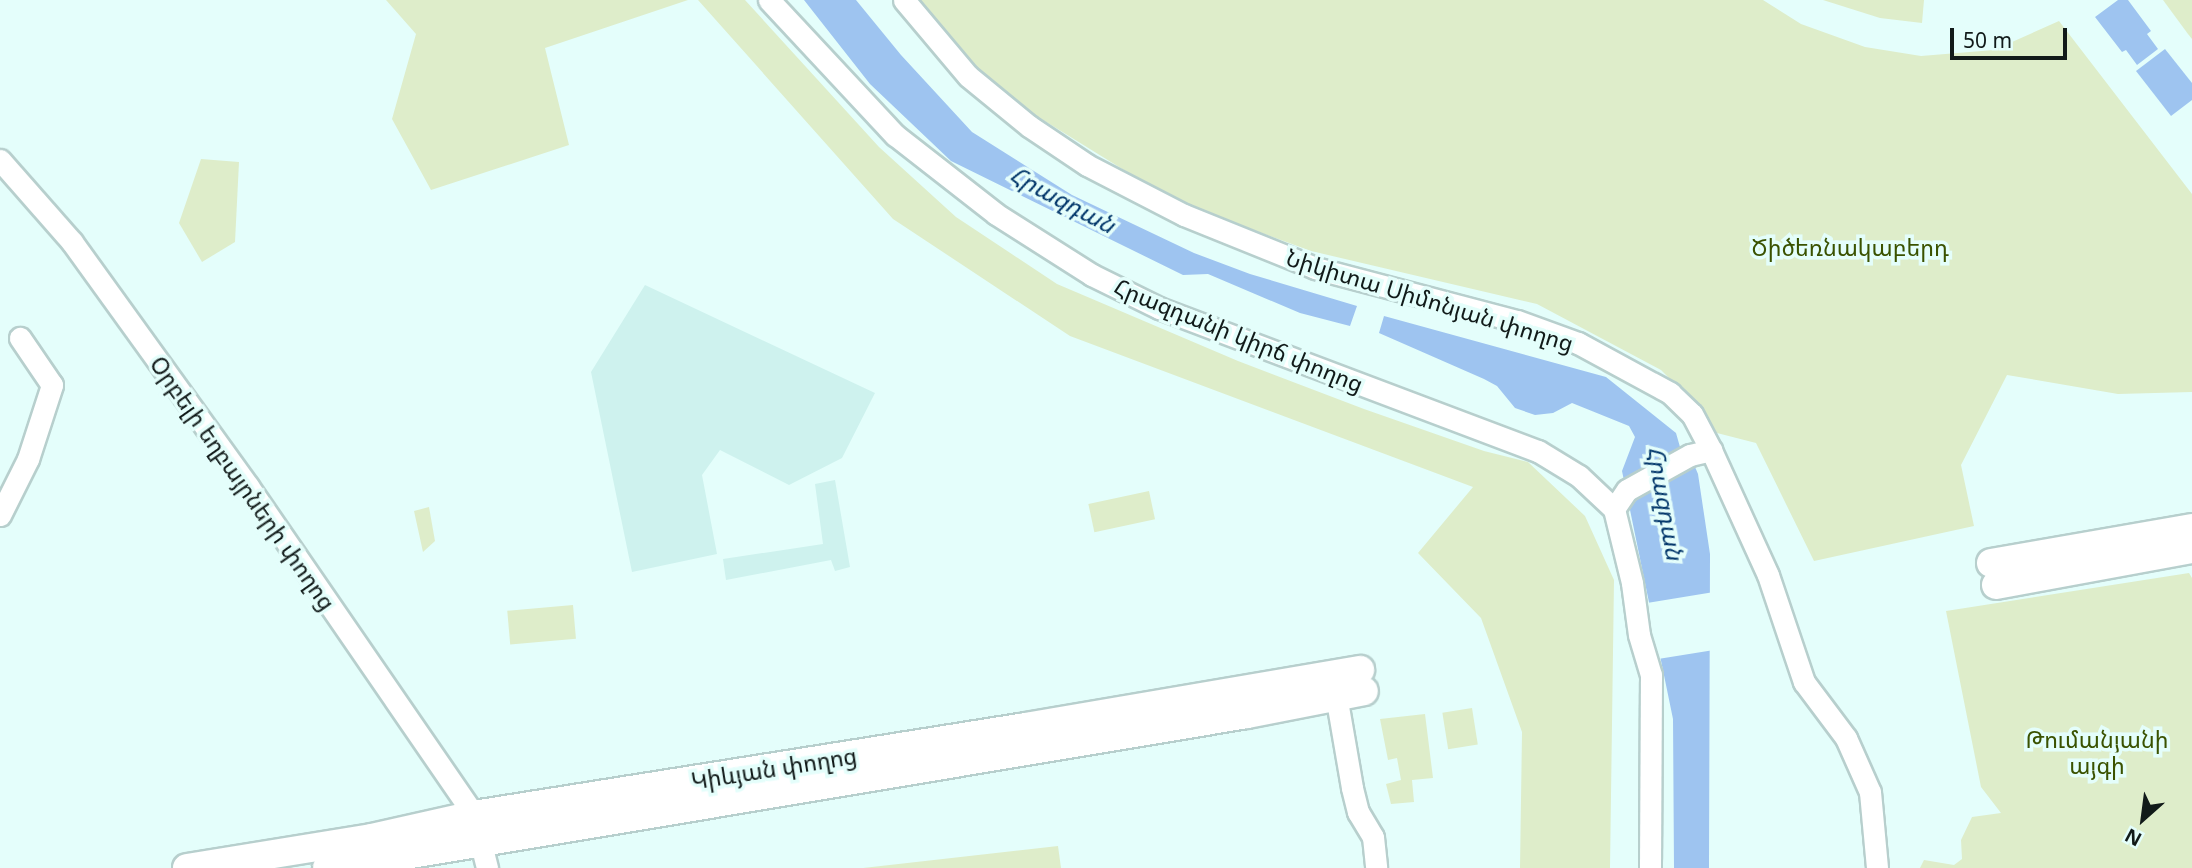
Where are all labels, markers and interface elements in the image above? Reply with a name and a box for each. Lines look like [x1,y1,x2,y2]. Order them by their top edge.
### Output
scale bar [1954,14,2071,58]
text: 50 m [1963,26,2012,54]
water label: Հրազդան [1006,159,1120,239]
park label: Ծիծեռնակաբերդ [1751,233,1949,261]
street label: Նիկիտա Սիմոնյան փողոց [1283,243,1577,357]
street label: Հրազդանի կիրճ փողոց [1110,272,1368,398]
street label: Օրբելի եղբայրների փողոց [145,351,341,615]
water label: Հրազդան [1642,444,1690,562]
park label: Թումանյանի այգի [2025,725,2169,779]
street label: Կիևյան փողոց [689,741,859,795]
north arrow [2108,784,2178,854]
text: N [2120,822,2146,853]

